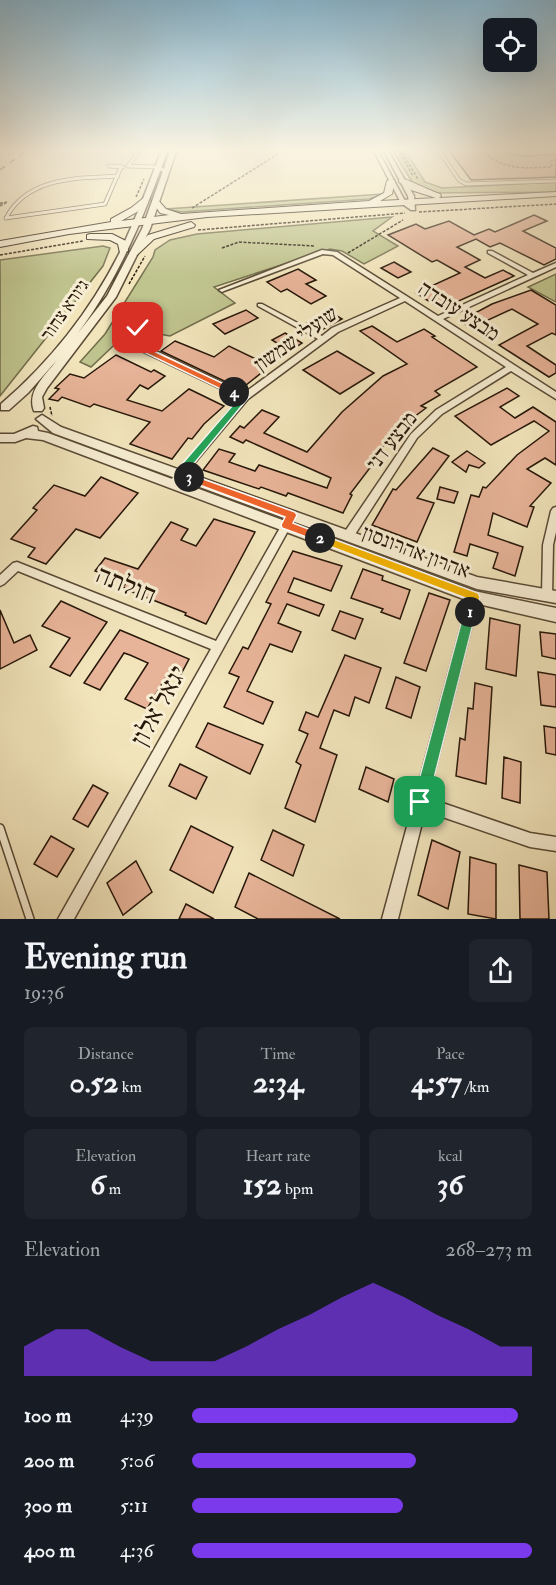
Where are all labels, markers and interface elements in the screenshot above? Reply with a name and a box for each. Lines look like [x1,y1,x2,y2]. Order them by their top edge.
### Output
map controls [483,18,537,72]
button: locate [483,18,537,72]
street label: גיורא צחור [36,275,94,345]
street label: מבצע עובדה [413,275,505,347]
street label: שועלי שמשון [249,300,343,378]
pin [112,302,163,353]
icon: check [121,311,154,344]
pin: 4 [219,377,249,407]
text: 4 [230,382,238,402]
street label: מבצע דני [360,406,424,476]
pin: 3 [174,462,204,492]
text: 3 [186,467,192,487]
street label: אהרון אהרונסון [358,519,474,585]
pin: 2 [305,523,335,553]
text: 2 [316,528,324,548]
street label: חולתה [91,559,161,611]
pin: 1 [455,597,485,627]
text: 1 [467,602,473,622]
street label: יגאל אלון [124,660,194,752]
pin [394,776,445,827]
icon: arrive [403,785,436,818]
text: Evening run [24,937,187,978]
button: share [469,939,532,1002]
text: 19:36 [24,980,64,1005]
text: Distance [78,1044,134,1064]
text: Time [261,1044,295,1064]
text: Pace [436,1044,465,1064]
text: 0.52 [69,1064,118,1101]
text: 2:34 [253,1064,303,1101]
text: 4:57 [411,1064,462,1101]
text: km [118,1077,142,1097]
text: /km [462,1077,489,1097]
text: Elevation [75,1146,136,1166]
text: Heart rate [245,1146,311,1166]
text: kcal [438,1146,463,1166]
text: 6 [90,1166,105,1203]
text: 152 [243,1166,282,1203]
text: 36 [437,1166,464,1203]
text: m [105,1179,121,1199]
text: bpm [282,1179,313,1199]
text: Elevation [24,1237,100,1262]
text: 268–273 m [446,1237,532,1262]
text: 100 m [24,1403,71,1428]
text: 4:39 [120,1403,154,1428]
text: 200 m [24,1448,74,1473]
text: 5:06 [120,1448,154,1473]
text: 300 m [24,1493,72,1518]
text: 5:11 [120,1493,148,1518]
text: 400 m [24,1538,75,1563]
text: 4:36 [120,1538,154,1563]

